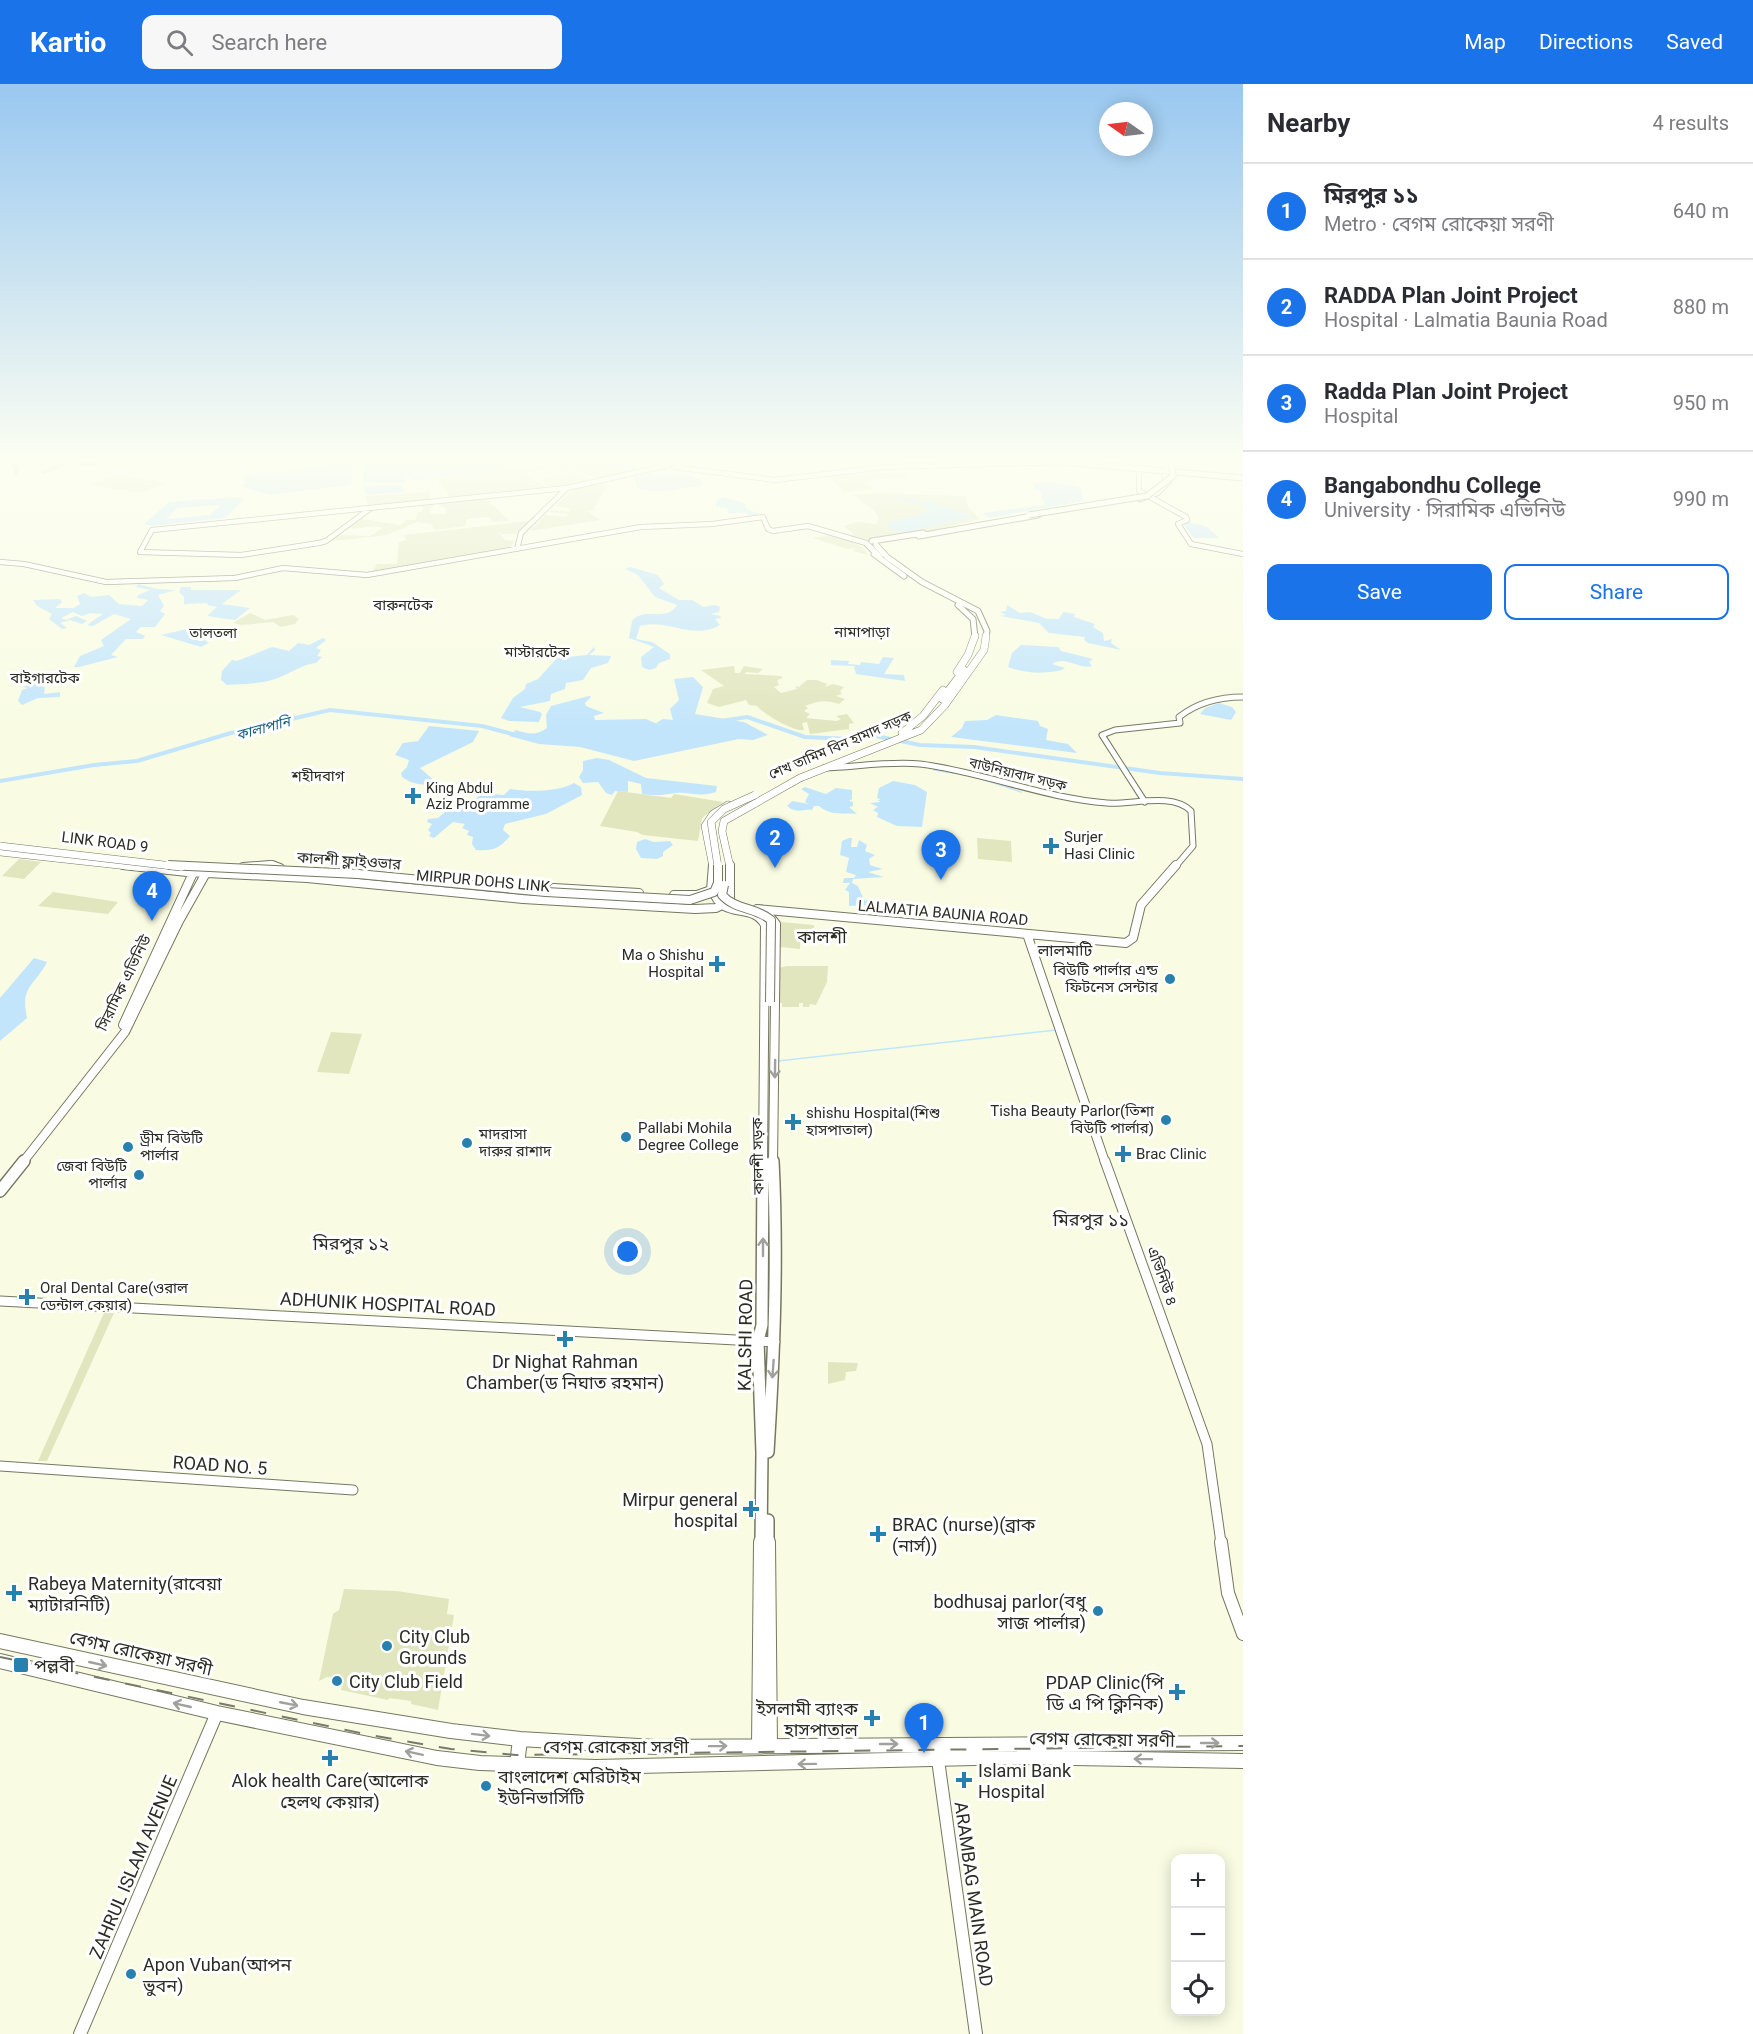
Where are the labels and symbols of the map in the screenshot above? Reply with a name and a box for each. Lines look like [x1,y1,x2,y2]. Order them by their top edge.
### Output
north arrow [1099,102,1153,156]
district label: বারুনটেক [372,596,434,614]
district label: নামাপাড়া [833,623,891,641]
district label: তালতলা [188,625,237,641]
district label: মাস্টারটেক [503,643,571,661]
district label: বাইগারটেক [9,669,81,687]
street label: শেখ তামিম বিন হামাদ সড়ক [766,707,914,782]
water label: কালাপানি [234,713,294,743]
street label: বাউনিয়াবাদ সড়ক [967,754,1069,794]
district label: শহীদবাগ [290,767,345,785]
place label: King Abdul Aziz Programme [426,780,529,812]
marker: King Abdul Aziz Programme [404,787,422,805]
pin: 2 [756,818,794,868]
street label: LINK ROAD 9 [61,828,149,856]
place label: Surjer Hasi Clinic [1064,828,1135,863]
pin: 3 [922,830,960,880]
marker: Surjer Hasi Clinic [1042,837,1060,855]
street label: কালশী ফ্লাইওভার [295,848,403,874]
street label: MIRPUR DOHS LINK [415,866,551,896]
pin: 4 [132,872,172,921]
street label: LALMATIA BAUNIA ROAD [857,897,1029,929]
district label: কালশী [796,926,847,947]
street label: সিরামিক এভিনিউ [93,932,155,1035]
district label: লালমাটি [1037,941,1093,960]
place label: Ma o Shishu Hospital [622,946,704,981]
marker: Ma o Shishu Hospital [708,955,726,973]
place label: বিউটি পার্লার এন্ড ফিটনেস সেন্টার [1052,961,1159,996]
marker: বিউটি পার্লার এন্ড ফিটনেস সেন্টার [1163,972,1177,986]
one-way arrow [769,1058,780,1078]
place label: Tisha Beauty Parlor(তিশা বিউটি পার্লার) [990,1102,1155,1137]
place label: shishu Hospital(শিশু হাসপাতাল) [805,1104,940,1139]
marker: shishu Hospital(শিশু হাসপাতাল) [784,1113,802,1131]
marker: Tisha Beauty Parlor(তিশা বিউটি পার্লার) [1159,1113,1173,1127]
street label: কালশী সড়ক [748,1116,768,1196]
place label: Pallabi Mohila Degree College [638,1119,739,1154]
place label: মাদরাসা দারুর রাশাদ [478,1125,552,1160]
place label: ড্রীম বিউটি পার্লার [139,1129,204,1164]
marker: Pallabi Mohila Degree College [619,1130,633,1144]
marker: মাদরাসা দারুর রাশাদ [460,1136,474,1150]
marker: ড্রীম বিউটি পার্লার [121,1140,135,1154]
marker: Brac Clinic [1114,1145,1132,1163]
place label: Brac Clinic [1136,1145,1207,1163]
place label: জেবা বিউটি পার্লার [56,1157,128,1192]
marker: জেবা বিউটি পার্লার [132,1168,146,1182]
district label: মিরপুর ১১ [1052,1209,1129,1231]
district label: মিরপুর ১২ [312,1233,389,1255]
your location [613,1237,642,1266]
one-way arrow [757,1237,769,1257]
street label: এভিনিউ ৪ [1143,1244,1181,1308]
place label: Oral Dental Care(ওরাল ডেন্টাল কেয়ার) [40,1279,189,1314]
street label: KALSHI ROAD [734,1279,756,1391]
marker: Oral Dental Care(ওরাল ডেন্টাল কেয়ার) [18,1288,36,1306]
street label: ADHUNIK HOSPITAL ROAD [279,1288,497,1320]
marker: Dr Nighat Rahman Chamber(ড নিঘাত রহমান) [556,1330,574,1348]
place label: Dr Nighat Rahman Chamber(ড নিঘাত রহমান) [466,1351,664,1394]
one-way arrow [767,1358,778,1378]
street label: ROAD NO. 5 [172,1451,268,1479]
place label: Mirpur general hospital [622,1489,738,1531]
marker: Mirpur general hospital [742,1500,760,1518]
place label: BRAC (nurse)(ব্রাক (নার্স)) [892,1514,1036,1557]
marker: BRAC (nurse)(ব্রাক (নার্স)) [869,1525,887,1543]
place label: Rabeya Maternity(রাবেয়া ম্যাটারনিটি) [27,1573,222,1616]
marker: Rabeya Maternity(রাবেয়া ম্যাটারনিটি) [5,1584,23,1602]
place label: bodhusaj parlor(বধু সাজ পার্লার) [933,1591,1088,1634]
marker: bodhusaj parlor(বধু সাজ পার্লার) [1091,1604,1105,1618]
street label: বেগম রোকেয়া সরণী [68,1626,215,1680]
place label: City Club Grounds [399,1626,470,1668]
marker: City Club Grounds [380,1639,394,1653]
place label: পল্লবী [34,1655,75,1676]
marker: পল্লবী [12,1656,30,1674]
one-way arrow [88,1658,107,1670]
place label: City Club Field [349,1671,463,1692]
place label: PDAP Clinic(পি ডি এ পি ক্লিনিক) [1045,1672,1165,1715]
marker: City Club Field [330,1674,344,1688]
marker: PDAP Clinic(পি ডি এ পি ক্লিনিক) [1168,1683,1186,1701]
one-way arrow [173,1698,192,1710]
place label: ইসলামী ব্যাংক হাসপাতাল [755,1698,859,1740]
one-way arrow [278,1699,298,1710]
pin: 1 [904,1704,944,1753]
marker: ইসলামী ব্যাংক হাসপাতাল [863,1709,881,1727]
street label: বেগম রোকেয়া সরণী [1029,1727,1175,1751]
one-way arrow [471,1730,491,1741]
street label: বেগম রোকেয়া সরণী [543,1736,689,1757]
one-way arrow [1199,1737,1219,1749]
one-way arrow [878,1738,898,1750]
one-way arrow [707,1741,727,1752]
one-way arrow [405,1746,424,1758]
marker: Alok health Care(আলোক হেলথ কেয়ার) [321,1749,339,1767]
one-way arrow [1133,1753,1153,1764]
one-way arrow [797,1759,817,1770]
place label: Islami Bank Hospital [978,1760,1072,1802]
place label: বাংলাদেশ মেরিটাইম ইউনিভার্সিটি [497,1766,642,1808]
place label: Alok health Care(আলোক হেলথ কেয়ার) [232,1770,429,1813]
marker: Islami Bank Hospital [955,1771,973,1789]
street label: ZAHRUL ISLAM AVENUE [85,1772,181,1962]
marker: বাংলাদেশ মেরিটাইম ইউনিভার্সিটি [479,1779,493,1793]
street label: ARAMBAG MAIN ROAD [951,1800,997,1988]
place label: Apon Vuban(আপন ভুবন) [142,1954,292,1997]
marker: Apon Vuban(আপন ভুবন) [124,1967,138,1981]

